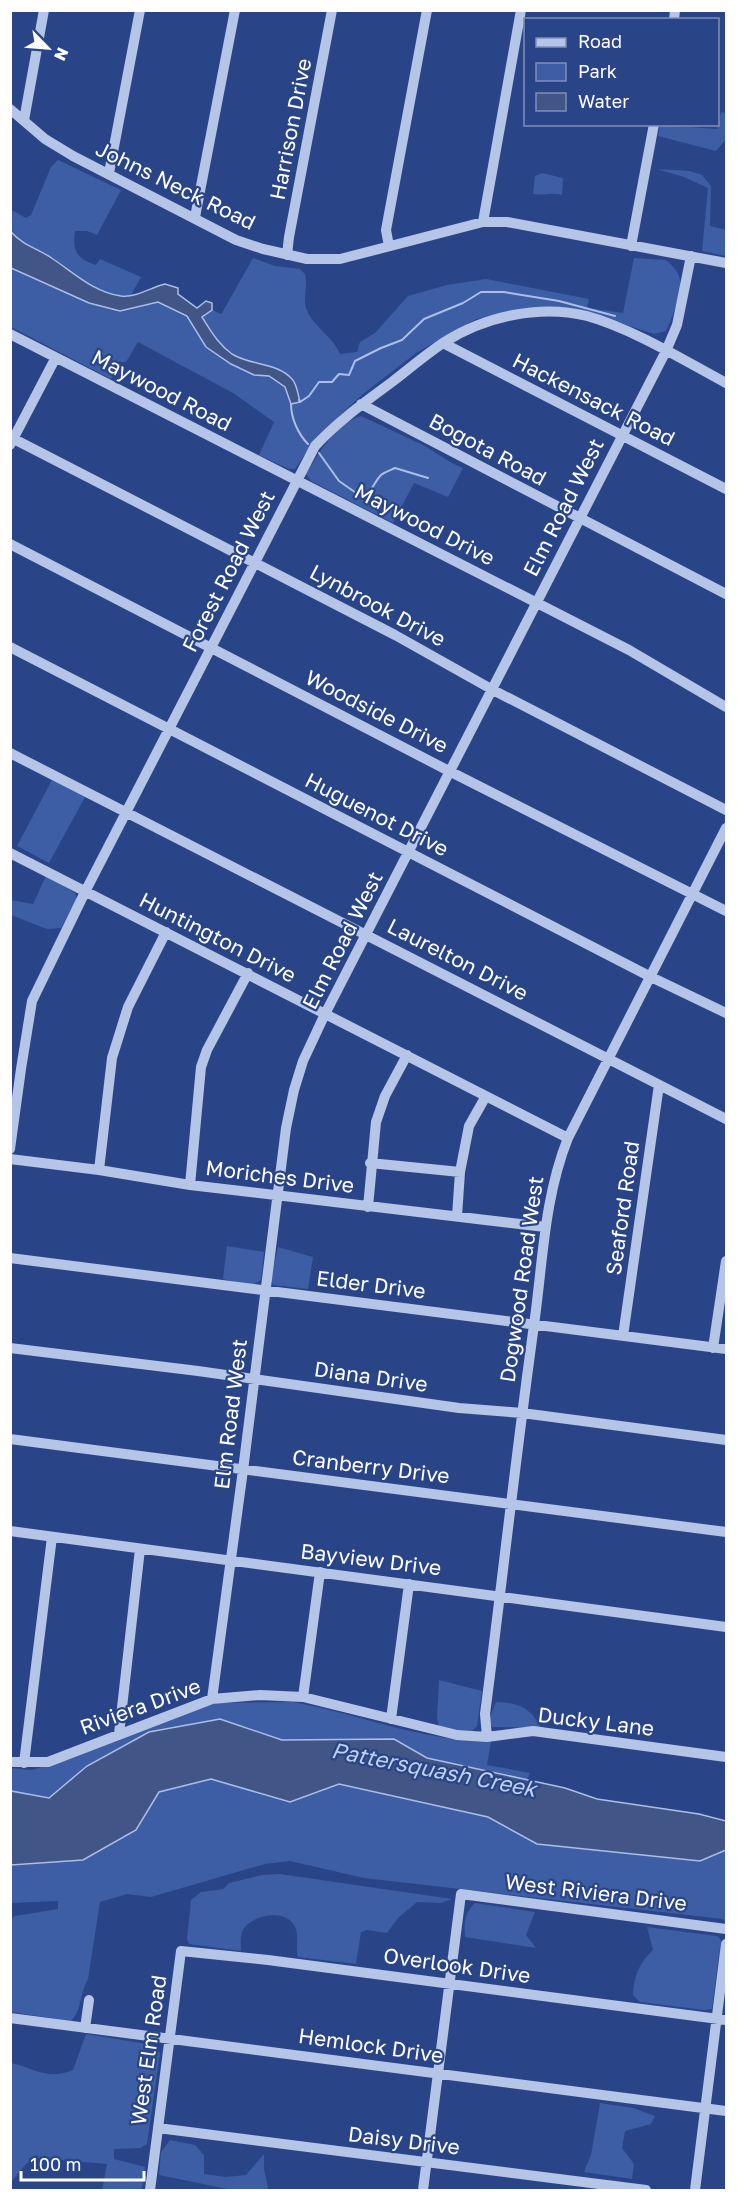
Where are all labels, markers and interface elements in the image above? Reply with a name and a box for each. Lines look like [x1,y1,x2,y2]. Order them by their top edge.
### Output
north arrow [18,18,78,78]
legend [524,18,719,126]
text: Road [578,30,622,52]
text: N [50,45,73,64]
street label: Harrison Drive [264,56,316,202]
text: Park [578,60,617,82]
text: Water [578,90,629,112]
street label: Johns Neck Road [92,135,260,235]
street label: Maywood Road [88,344,236,436]
street label: Hackensack Road [508,347,680,451]
street label: Bogota Road [425,407,551,491]
street label: Elm Road West [517,434,609,580]
street label: Maywood Drive [351,477,499,571]
street label: Forest Road West [176,486,280,656]
street label: Lynbrook Drive [306,558,450,652]
street label: Woodside Drive [301,664,453,758]
street label: Huguenot Drive [301,767,453,861]
street label: Elm Road West [296,867,388,1013]
street label: Huntington Drive [135,886,301,988]
street label: Laurelton Drive [383,912,533,1006]
street label: Seaford Road [600,1139,644,1277]
street label: Moriches Drive [204,1154,356,1198]
street label: Dogwood Road West [494,1174,548,1384]
street label: Elder Drive [315,1264,427,1304]
street label: Elm Road West [208,1337,252,1491]
street label: Diana Drive [313,1355,429,1397]
street label: Cranberry Drive [291,1443,451,1489]
street label: Bayview Drive [299,1537,443,1581]
street label: Riviera Drive [76,1672,204,1740]
street label: Ducky Lane [536,1701,656,1741]
water label: Pattersquash Creek [329,1736,541,1803]
street label: West Riviera Drive [504,1868,688,1916]
street label: Overlook Drive [382,1942,532,1988]
street label: West Elm Road [125,1973,171,2127]
street label: Hemlock Drive [297,2022,445,2068]
street label: Daisy Drive [347,2120,461,2160]
scale bar [21,2144,144,2182]
text: 100 m [30,2153,81,2175]

